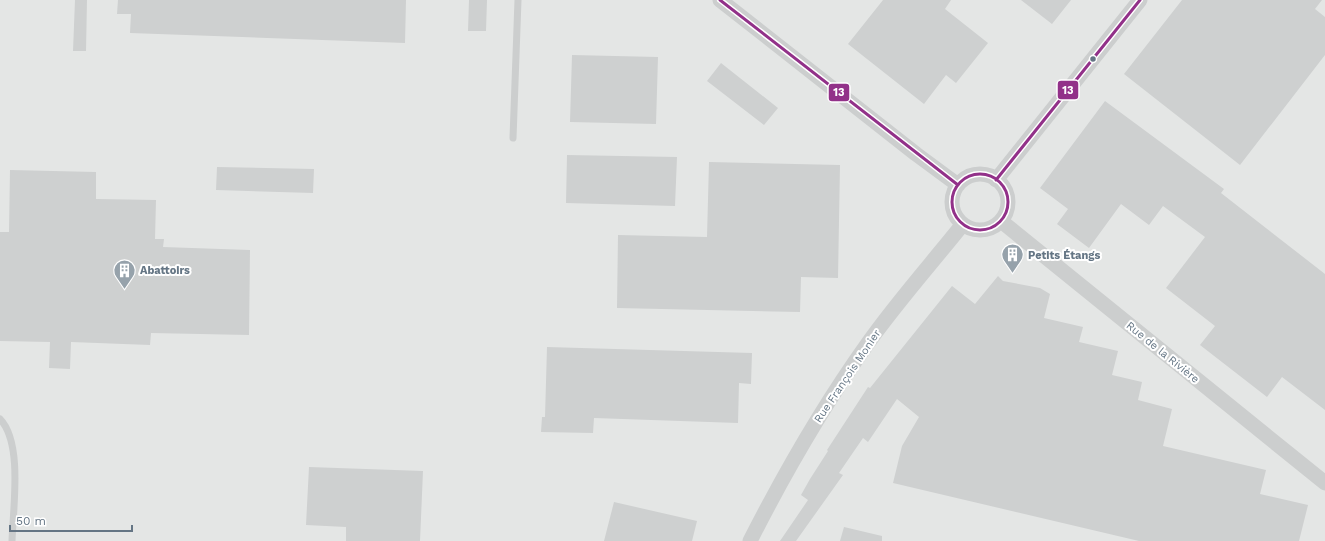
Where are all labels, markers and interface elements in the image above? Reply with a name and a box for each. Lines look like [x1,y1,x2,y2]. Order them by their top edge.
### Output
unlabelled marker [1088,54,1098,64]
line badge: 13 [1057,80,1079,100]
line badge: 13 [828,83,850,102]
text: 13 [1062,84,1074,97]
text: 13 [833,86,845,99]
building icon: Petits Étangs [1000,242,1026,275]
place label: Petits Étangs [1028,249,1100,262]
building icon: Abattoirs [112,257,138,290]
place label: Abattoirs [140,264,190,277]
street label: Rue de la Rivière [1124,319,1202,386]
street label: Rue François Monier [811,327,884,425]
scale bar [10,507,132,533]
text: 50 m [16,514,46,528]

